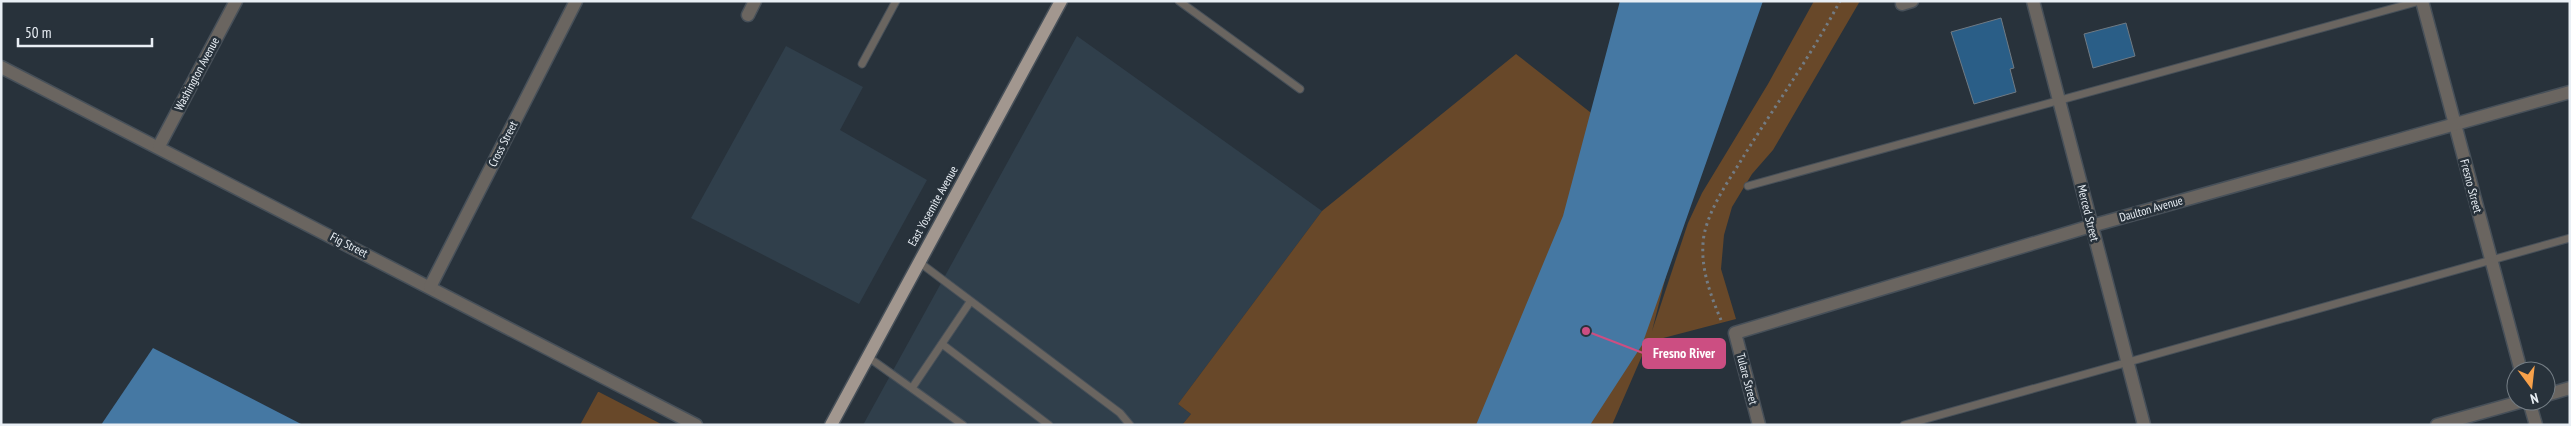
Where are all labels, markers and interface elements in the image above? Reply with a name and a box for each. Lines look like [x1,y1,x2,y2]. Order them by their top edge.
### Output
scale bar [18,15,151,47]
text: 50 m [25,23,51,42]
street label: Washington Avenue [171,34,222,113]
street label: Cross Street [485,118,521,169]
street label: Fresno Street [2457,157,2486,215]
street label: East Yosemite Avenue [904,163,961,249]
street label: Merced Street [2074,183,2103,243]
street label: Daulton Avenue [2117,192,2184,225]
street label: Fig Street [328,229,371,261]
callout: Fresno River [1643,339,1725,368]
text: Fresno River [1653,344,1716,362]
street label: Tulare Street [1733,351,1762,407]
north arrow [2506,361,2556,411]
text: N [2528,389,2540,408]

